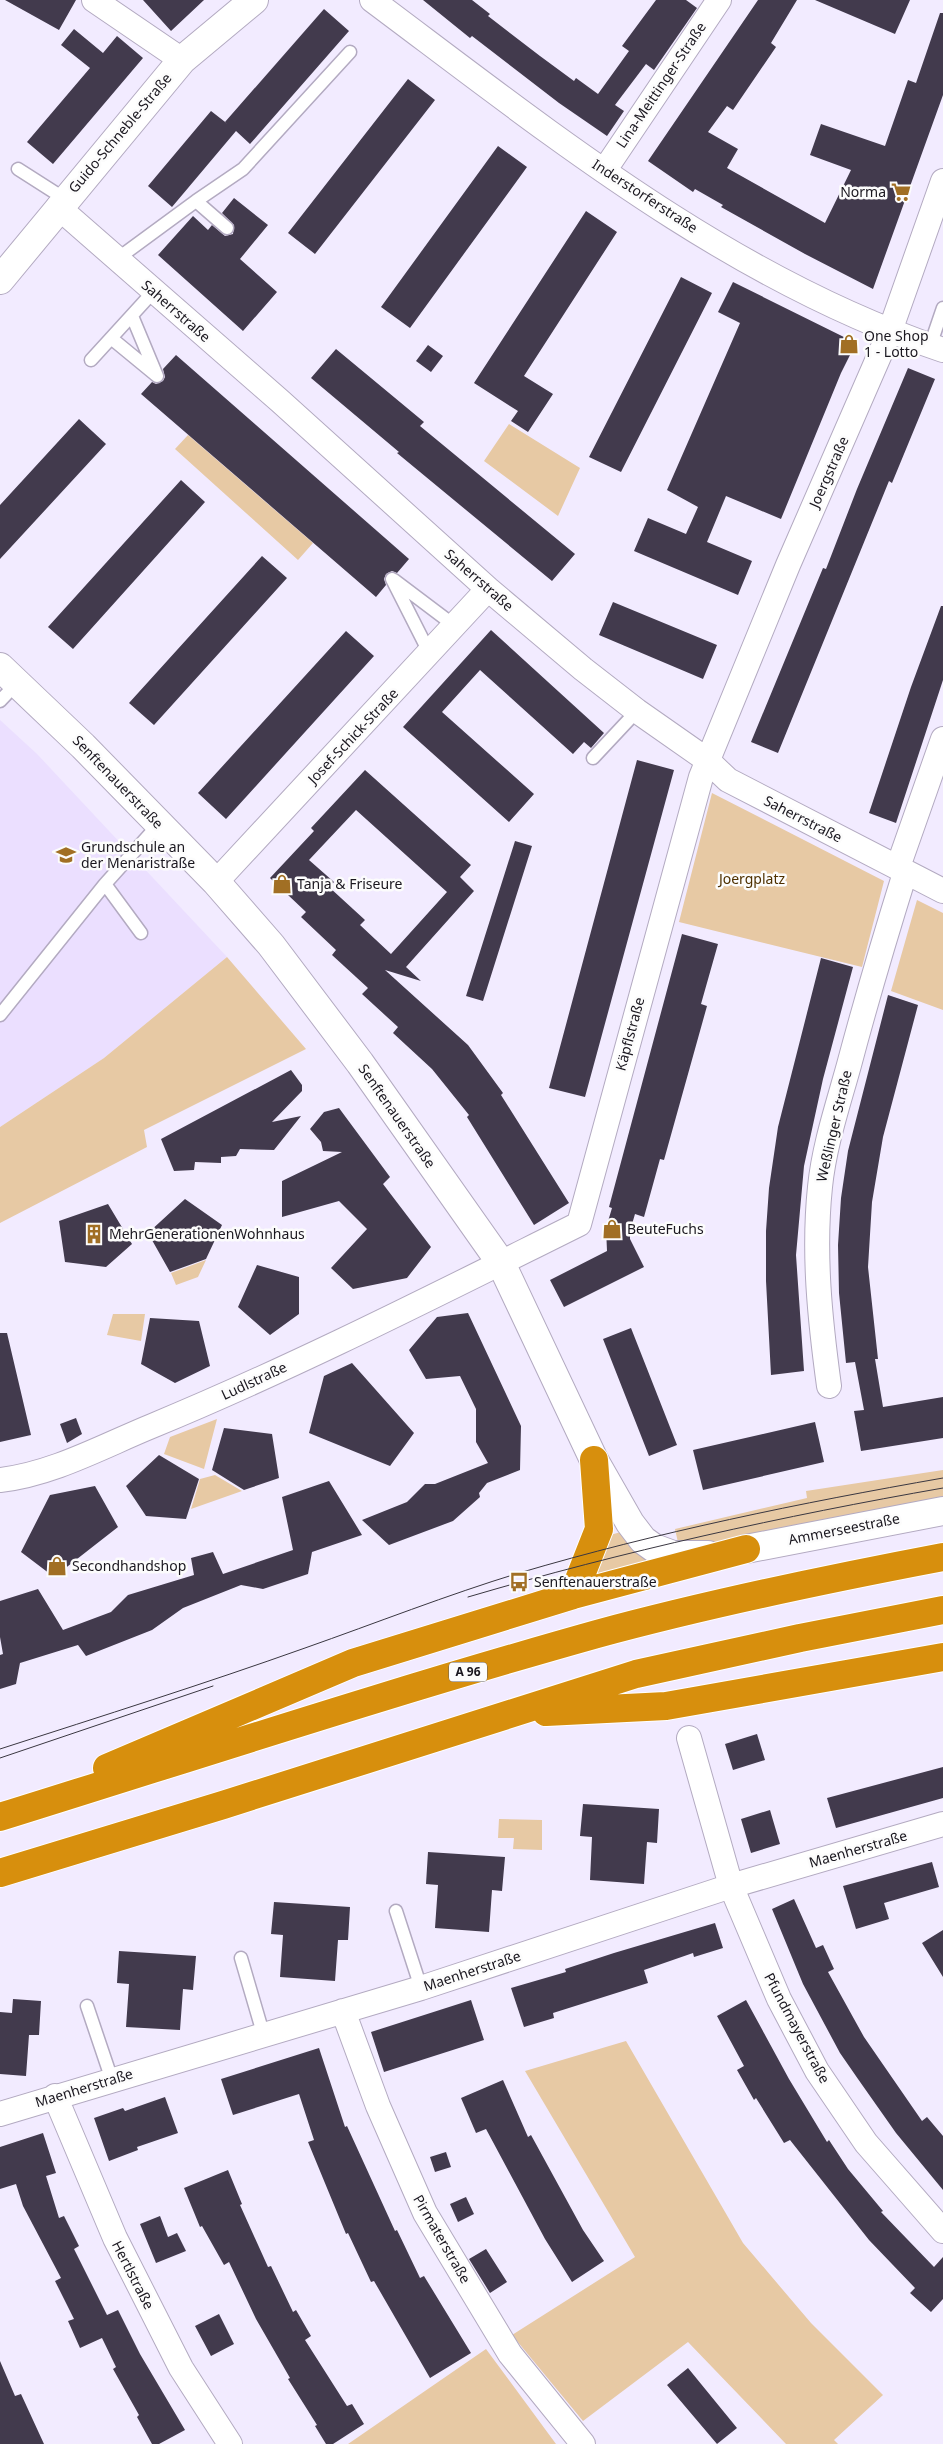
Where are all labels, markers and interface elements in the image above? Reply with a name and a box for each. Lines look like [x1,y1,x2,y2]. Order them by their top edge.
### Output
street label: Lina-Meittinger-Straße [611,18,710,151]
street label: Guido-Schneble-Straße [64,69,176,197]
street label: Inderstorferstraße [589,154,702,237]
supermarket icon: Norma [890,181,912,203]
place label: Norma [840,182,886,201]
street label: Saherrstraße [138,275,215,346]
place label: One Shop 1 - Lotto [864,326,929,361]
shop icon: One Shop 1 - Lotto [838,333,860,355]
street label: Joergstraße [804,433,853,512]
street label: Saherrstraße [441,544,518,615]
street label: Josef-Schick-Straße [302,684,402,789]
street label: Senftenauerstraße [69,731,168,832]
street label: Saherrstraße [761,791,846,846]
place label: Grundschule an der Menaristraße [81,837,195,872]
school or university icon: Grundschule an der Menaristraße [55,844,77,866]
park label: Joergplatz [717,869,785,888]
shop icon: Tanja & Friseure [271,873,293,895]
place label: Tanja & Friseure [297,874,403,893]
street label: Käpflstraße [611,995,648,1073]
street label: Senftenauerstraße [354,1060,440,1171]
street label: Weßlinger Straße [811,1068,856,1184]
shop icon: BeuteFuchs [601,1218,623,1240]
place label: BeuteFuchs [627,1219,704,1238]
building icon: MehrGenerationenWohnhaus [83,1223,105,1245]
place label: MehrGenerationenWohnhaus [109,1224,305,1243]
street label: Ludlstraße [218,1357,290,1404]
street label: Ammerseestraße [787,1508,901,1549]
shop icon: Secondhandshop [46,1555,68,1577]
place label: Secondhandshop [72,1556,186,1575]
bus stop icon: Senftenauerstraße [508,1571,530,1593]
place label: Senftenauerstraße [534,1572,657,1591]
road number: A 96 [449,1662,487,1681]
street label: Maenherstraße [807,1825,909,1872]
street label: Maenherstraße [421,1946,523,1995]
street label: Pfundmayerstraße [760,1969,835,2087]
street label: Maenherstraße [33,2064,135,2111]
street label: Pirmaterstraße [409,2191,476,2287]
street label: Hertlstraße [108,2237,159,2312]

